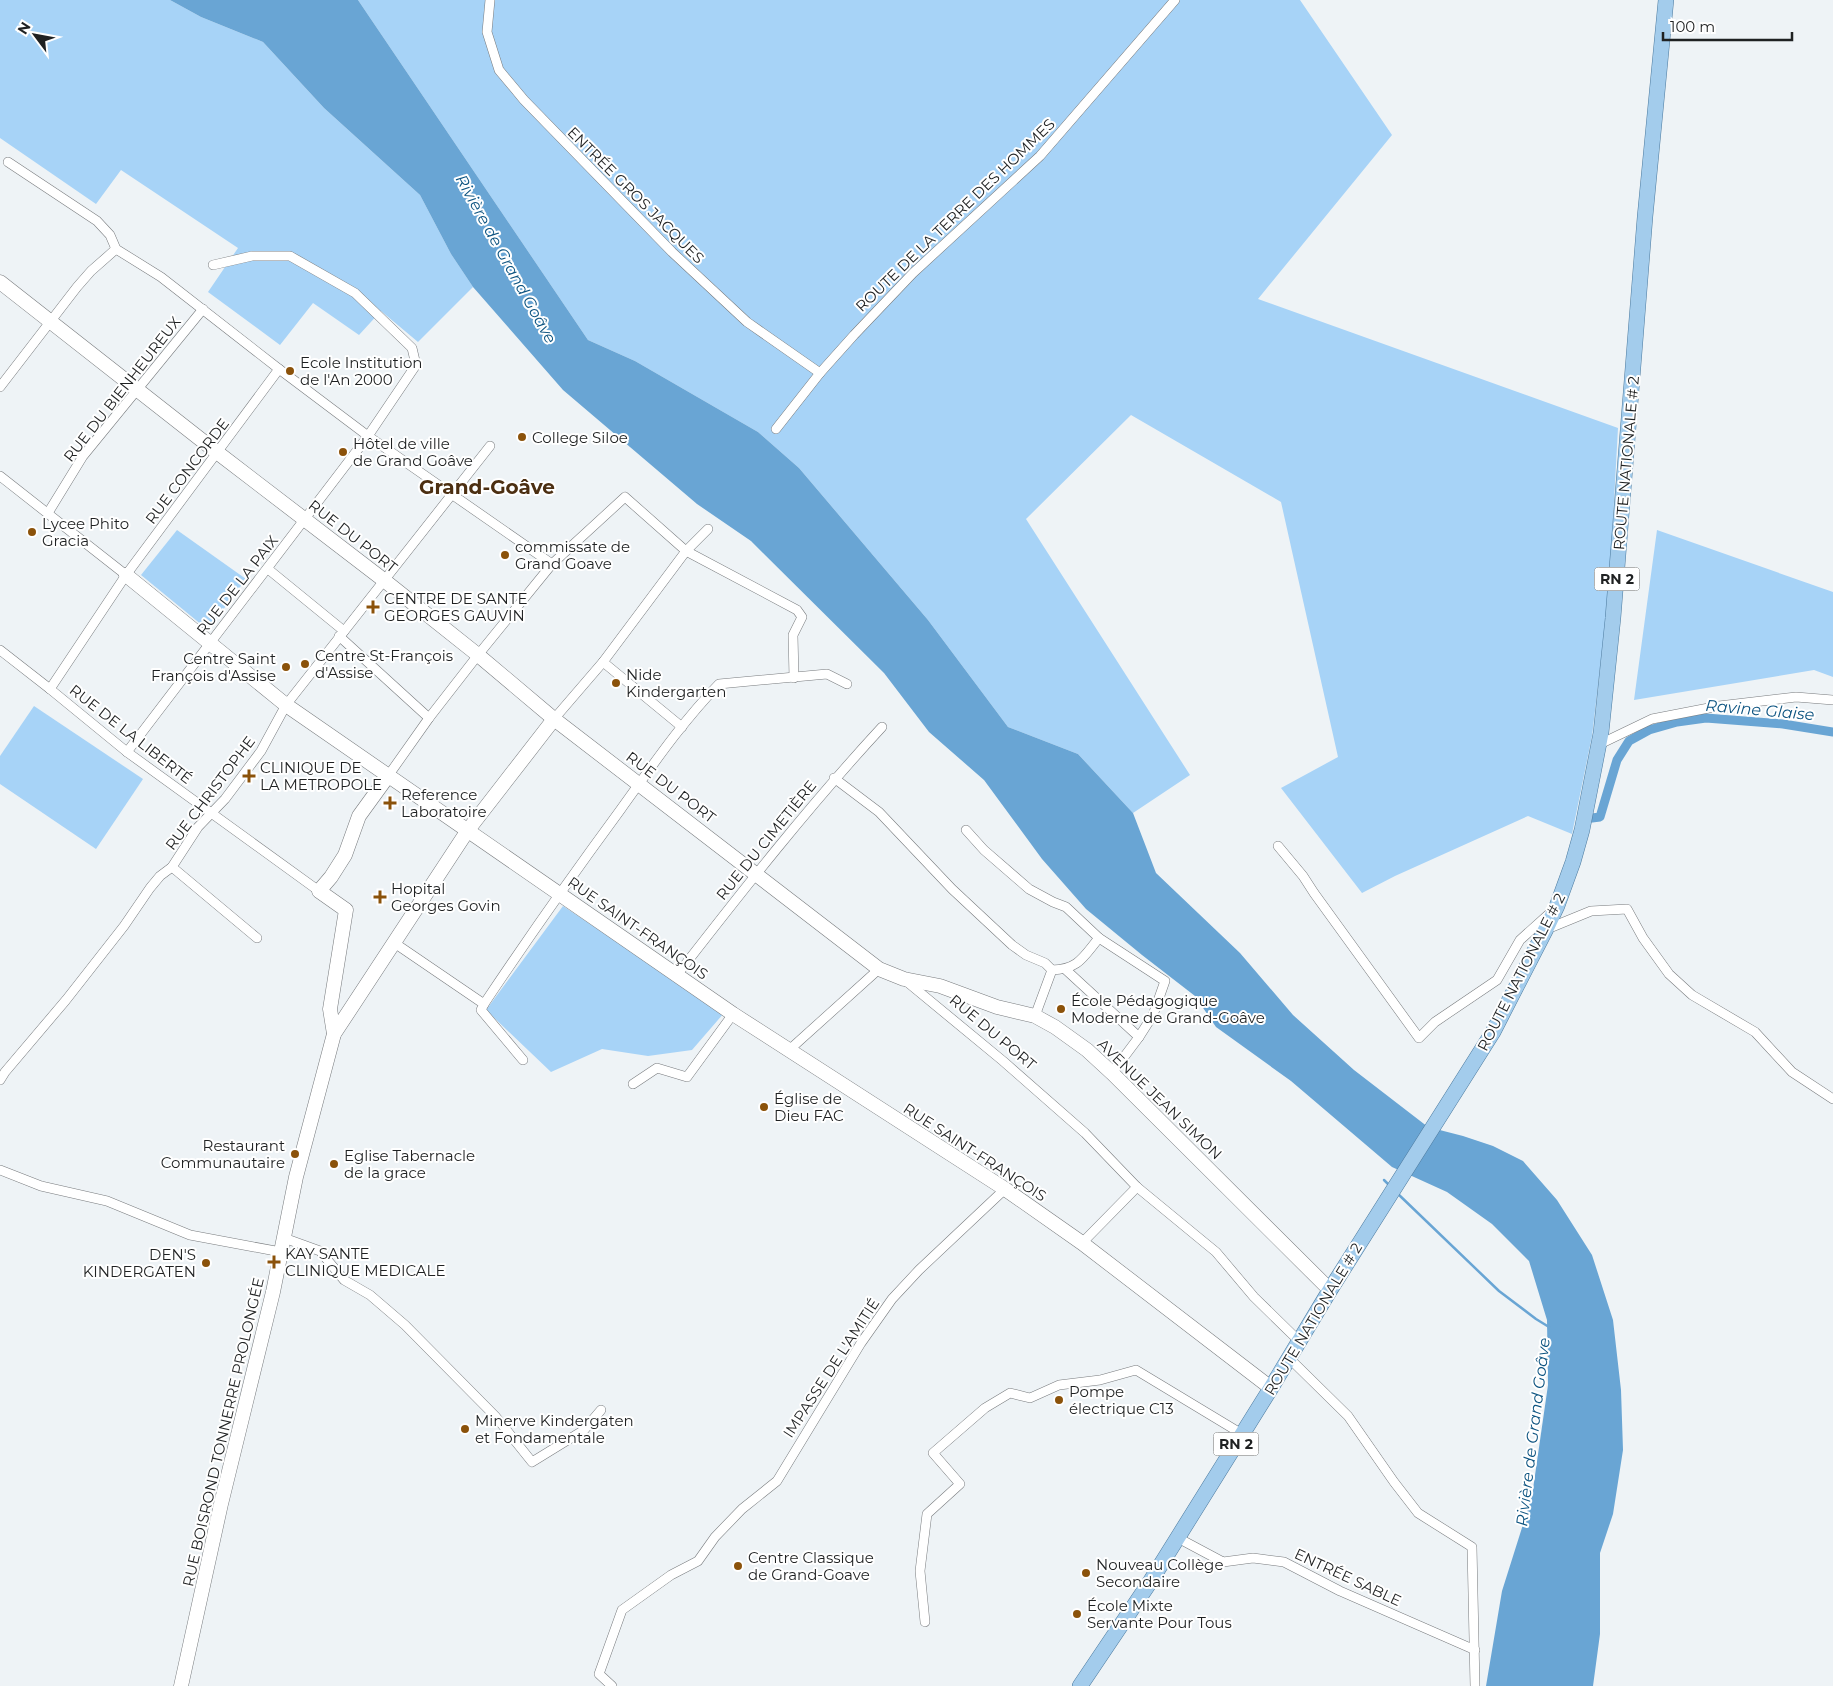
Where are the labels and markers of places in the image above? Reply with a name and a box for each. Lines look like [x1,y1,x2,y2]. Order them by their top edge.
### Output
place label: Ecole Institution de l'An 2000 [300,353,423,389]
marker: Ecole Institution de l'An 2000 [284,365,296,377]
place label: College Siloe [532,428,628,447]
marker: College Siloe [516,431,528,443]
place label: Hôtel de ville de Grand Goâve [353,434,473,470]
marker: Hôtel de ville de Grand Goâve [337,446,349,458]
place label: Lycee Phito Gracia [42,514,129,550]
marker: Lycee Phito Gracia [26,526,38,538]
place label: commissate de Grand Goave [515,537,630,573]
marker: commissate de Grand Goave [499,549,511,561]
place label: CENTRE DE SANTE GEORGES GAUVIN [384,589,527,625]
marker: CENTRE DE SANTE GEORGES GAUVIN [366,600,380,614]
place label: Centre St-François d'Assise [315,646,453,682]
place label: Centre Saint François d'Assise [151,649,276,685]
marker: Centre St-François d'Assise [299,658,311,670]
marker: Centre Saint François d'Assise [280,661,292,673]
place label: Nide Kindergarten [626,665,726,701]
marker: Nide Kindergarten [610,677,622,689]
place label: CLINIQUE DE LA METROPOLE [260,758,382,794]
marker: CLINIQUE DE LA METROPOLE [242,769,256,783]
place label: Reference Laboratoire [401,785,487,821]
marker: Reference Laboratoire [383,796,397,810]
place label: Hopital Georges Govin [391,879,501,915]
marker: Hopital Georges Govin [373,890,387,904]
place label: École Pédagogique Moderne de Grand-Goâve [1071,991,1265,1027]
marker: École Pédagogique Moderne de Grand-Goâve [1055,1003,1067,1015]
place label: Église de Dieu FAC [774,1089,844,1125]
marker: Église de Dieu FAC [758,1101,770,1113]
place label: Restaurant Communautaire [161,1136,285,1172]
place label: Eglise Tabernacle de la grace [344,1146,475,1182]
marker: Restaurant Communautaire [289,1148,301,1160]
marker: Eglise Tabernacle de la grace [328,1158,340,1170]
place label: KAY SANTE CLINIQUE MEDICALE [285,1244,445,1280]
place label: DEN'S KINDERGATEN [83,1245,196,1281]
marker: KAY SANTE CLINIQUE MEDICALE [267,1255,281,1269]
marker: DEN'S KINDERGATEN [200,1257,212,1269]
place label: Pompe électrique C13 [1069,1382,1174,1418]
marker: Pompe électrique C13 [1053,1394,1065,1406]
place label: Minerve Kindergaten et Fondamentale [475,1411,634,1447]
marker: Minerve Kindergaten et Fondamentale [459,1423,471,1435]
place label: Centre Classique de Grand-Goave [748,1548,874,1584]
place label: Nouveau Collège Secondaire [1096,1555,1223,1591]
marker: Centre Classique de Grand-Goave [732,1560,744,1572]
marker: Nouveau Collège Secondaire [1080,1567,1092,1579]
place label: École Mixte Servante Pour Tous [1087,1596,1232,1632]
marker: École Mixte Servante Pour Tous [1071,1608,1083,1620]

